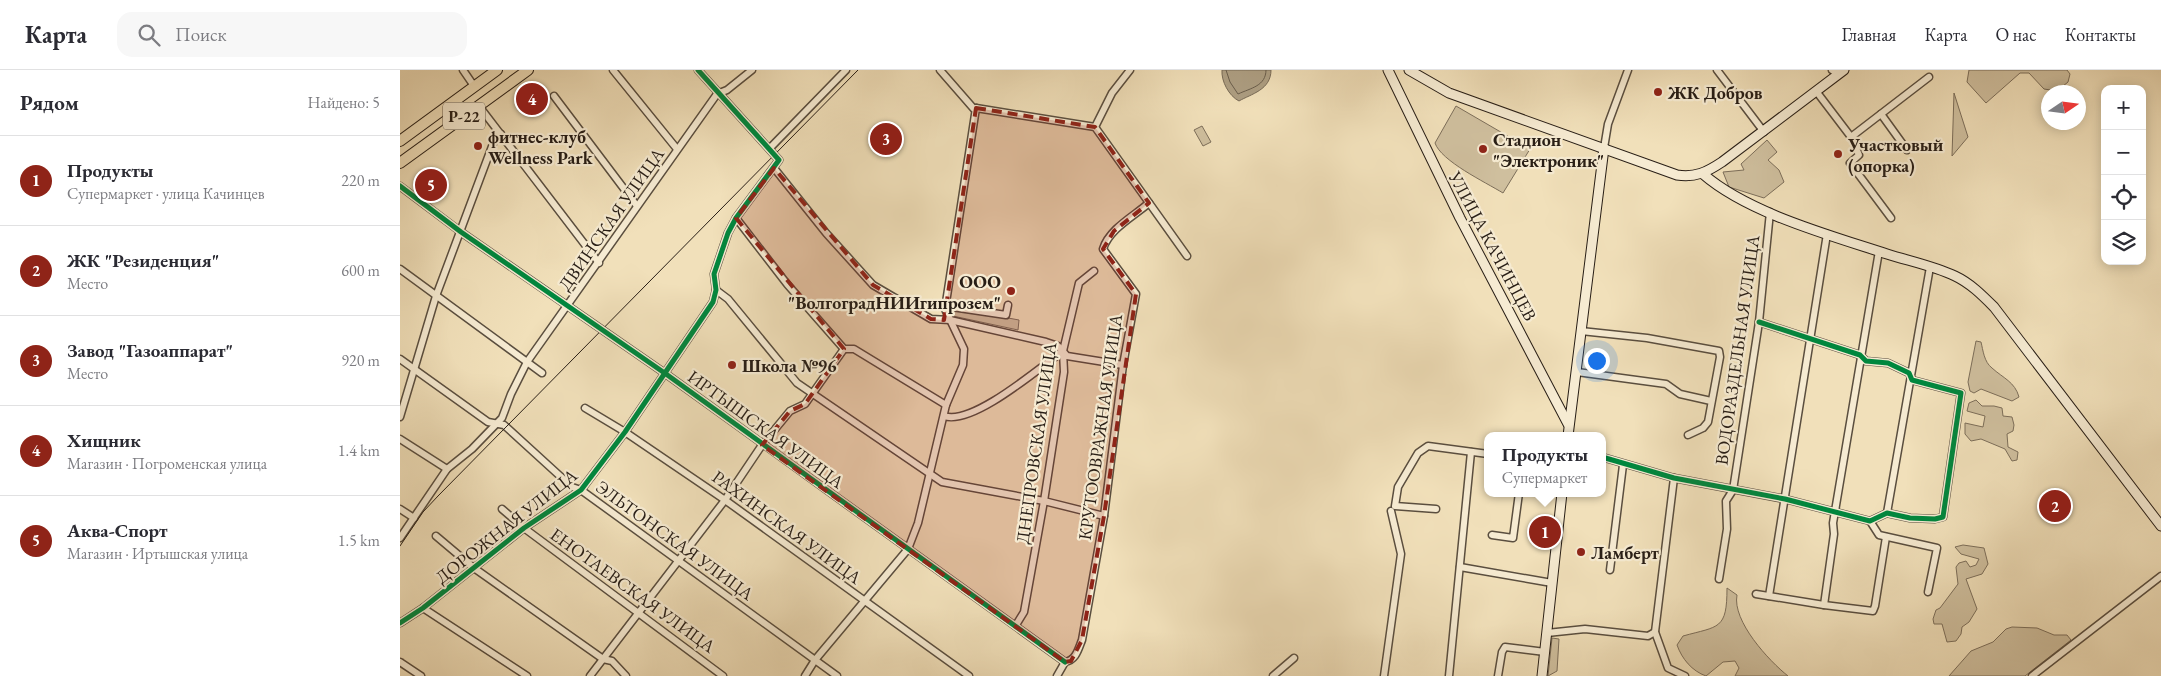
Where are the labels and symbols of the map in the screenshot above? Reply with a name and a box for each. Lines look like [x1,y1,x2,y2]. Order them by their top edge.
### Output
pin: 4 [516,80,548,118]
place label: ЖК Добров [1667,81,1763,104]
north arrow [2041,85,2086,130]
marker: ЖК Добров [1652,86,1664,98]
road number: Р-22 [443,102,485,129]
pin: 3 [870,120,902,158]
place label: фитнес-клуб Wellness Park [488,125,594,169]
place label: Стадион "Электроник" [1493,128,1604,172]
place label: Участковый (опорка) [1847,133,1944,177]
marker: фитнес-клуб Wellness Park [472,140,484,152]
street label: ДВИНСКАЯ УЛИЦА [553,143,669,295]
marker: Стадион "Электроник" [1477,143,1489,155]
marker: Участковый (опорка) [1832,148,1844,160]
pin: 5 [415,166,447,204]
street label: УЛИЦА КАЧИНЦЕВ [1443,166,1542,325]
street label: ВОДОРАЗДЕЛЬНАЯ УЛИЦА [1709,233,1765,467]
place label: ООО "ВолгоградНИИгипрозем" [788,270,1001,314]
marker: ООО "ВолгоградНИИгипрозем" [1005,285,1017,297]
street label: КРУТООВРАЖНАЯ УЛИЦА [1073,312,1127,542]
street label: ДНЕПРОВСКАЯ УЛИЦА [1010,340,1062,545]
your location [1584,348,1610,374]
place label: Школа №96 [742,354,837,377]
marker: Школа №96 [726,359,738,371]
street label: ИРТЫШСКАЯ УЛИЦА [683,365,849,494]
street label: ДОРОЖНАЯ УЛИЦА [430,463,582,589]
street label: РАХИНСКАЯ УЛИЦА [708,465,867,589]
street label: ЭЛЬТОНСКАЯ УЛИЦА [592,475,759,605]
pin: 2 [2039,487,2071,525]
pin: 1 [1529,513,1561,551]
street label: ЕНОТАЕВСКАЯ УЛИЦА [546,522,720,658]
place label: Ламберт [1591,541,1659,564]
marker: Ламберт [1575,546,1587,558]

